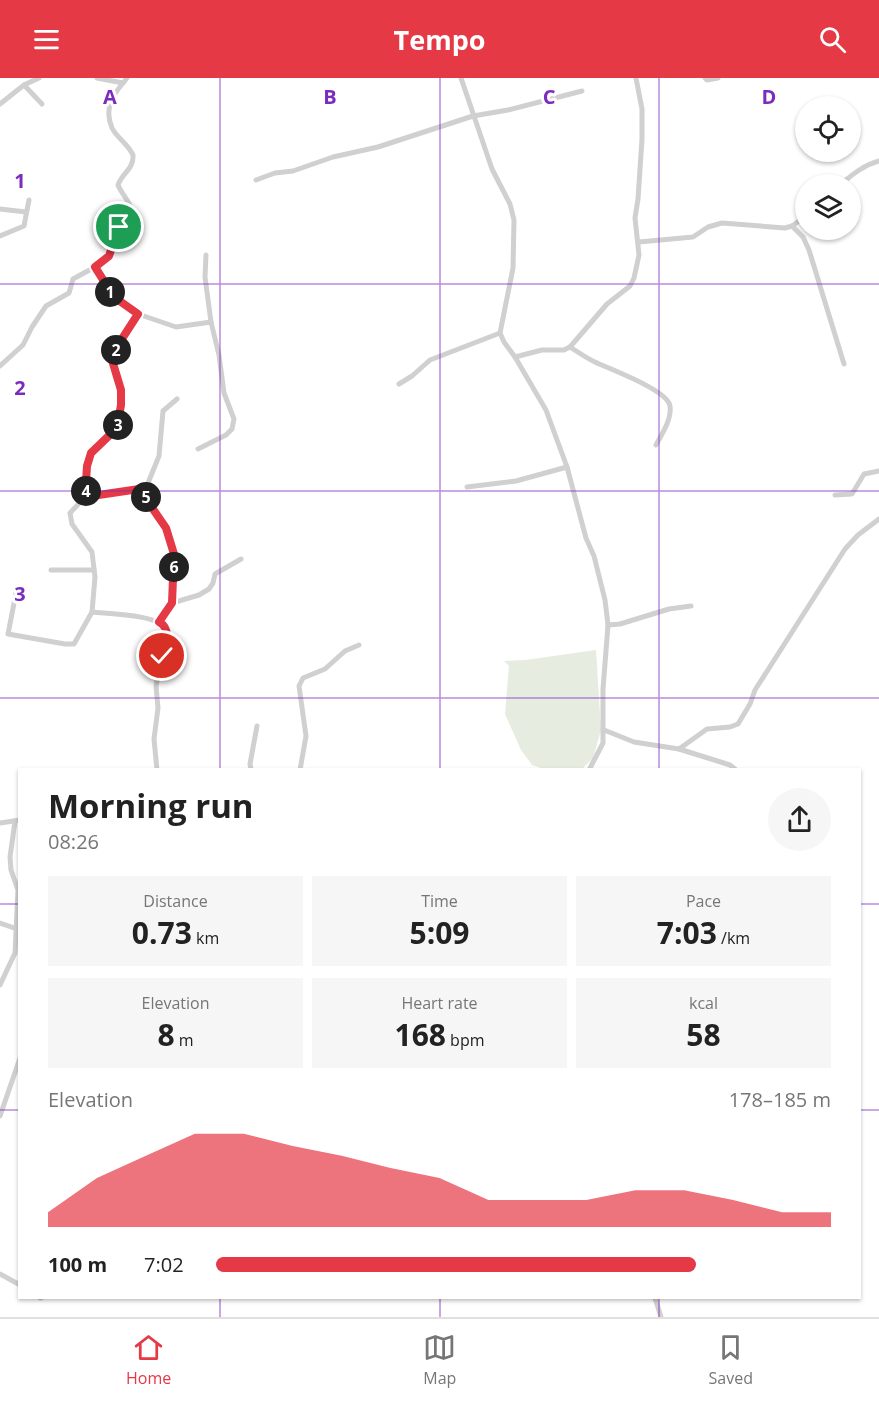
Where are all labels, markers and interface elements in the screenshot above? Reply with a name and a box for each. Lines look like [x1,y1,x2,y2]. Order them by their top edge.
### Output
text: Tempo [394,21,485,58]
icon: menu [30,23,63,56]
icon: search [816,23,849,56]
text: A [103,83,117,110]
text: B [323,83,337,110]
text: C [543,83,556,110]
text: D [762,83,776,110]
map controls [795,96,861,240]
button: locate [795,96,861,162]
text: 1 [14,167,26,194]
button: layers [795,174,861,240]
pin [93,201,144,252]
icon: arrive [102,210,135,243]
pin: 1 [95,277,125,307]
text: 1 [105,281,115,303]
pin: 2 [101,335,131,365]
text: 2 [111,339,121,361]
text: 2 [14,374,26,401]
pin: 3 [103,410,133,440]
text: 3 [113,414,123,436]
pin: 4 [71,476,101,506]
text: 4 [81,480,91,502]
pin: 5 [131,482,161,512]
text: 5 [141,486,151,508]
pin: 6 [159,552,189,582]
text: 6 [169,556,179,578]
text: 3 [14,580,26,607]
pin [136,630,187,681]
icon: check [145,639,178,672]
text: Morning run [48,783,254,828]
button: share [768,788,831,851]
text: 08:26 [48,828,99,855]
text: Distance [143,890,208,912]
text: Time [421,890,458,912]
text: Pace [686,890,721,912]
text: 0.73 [132,912,192,953]
text: 5:09 [409,912,470,953]
text: 7:03 [657,912,717,953]
text: km [192,927,219,949]
text: /km [717,927,750,949]
text: Elevation [142,992,209,1014]
text: Heart rate [401,992,478,1014]
text: kcal [689,992,718,1014]
text: 8 [157,1014,175,1055]
text: 168 [394,1014,446,1055]
text: 58 [686,1014,721,1055]
text: m [175,1029,194,1051]
text: bpm [446,1029,485,1051]
text: Elevation [48,1086,133,1113]
text: 178–185 m [729,1086,831,1113]
text: 100 m [48,1251,107,1278]
text: 7:02 [144,1251,184,1278]
tab: Home [126,1331,171,1389]
tab: Map [423,1331,456,1389]
tab: Saved [708,1331,753,1389]

